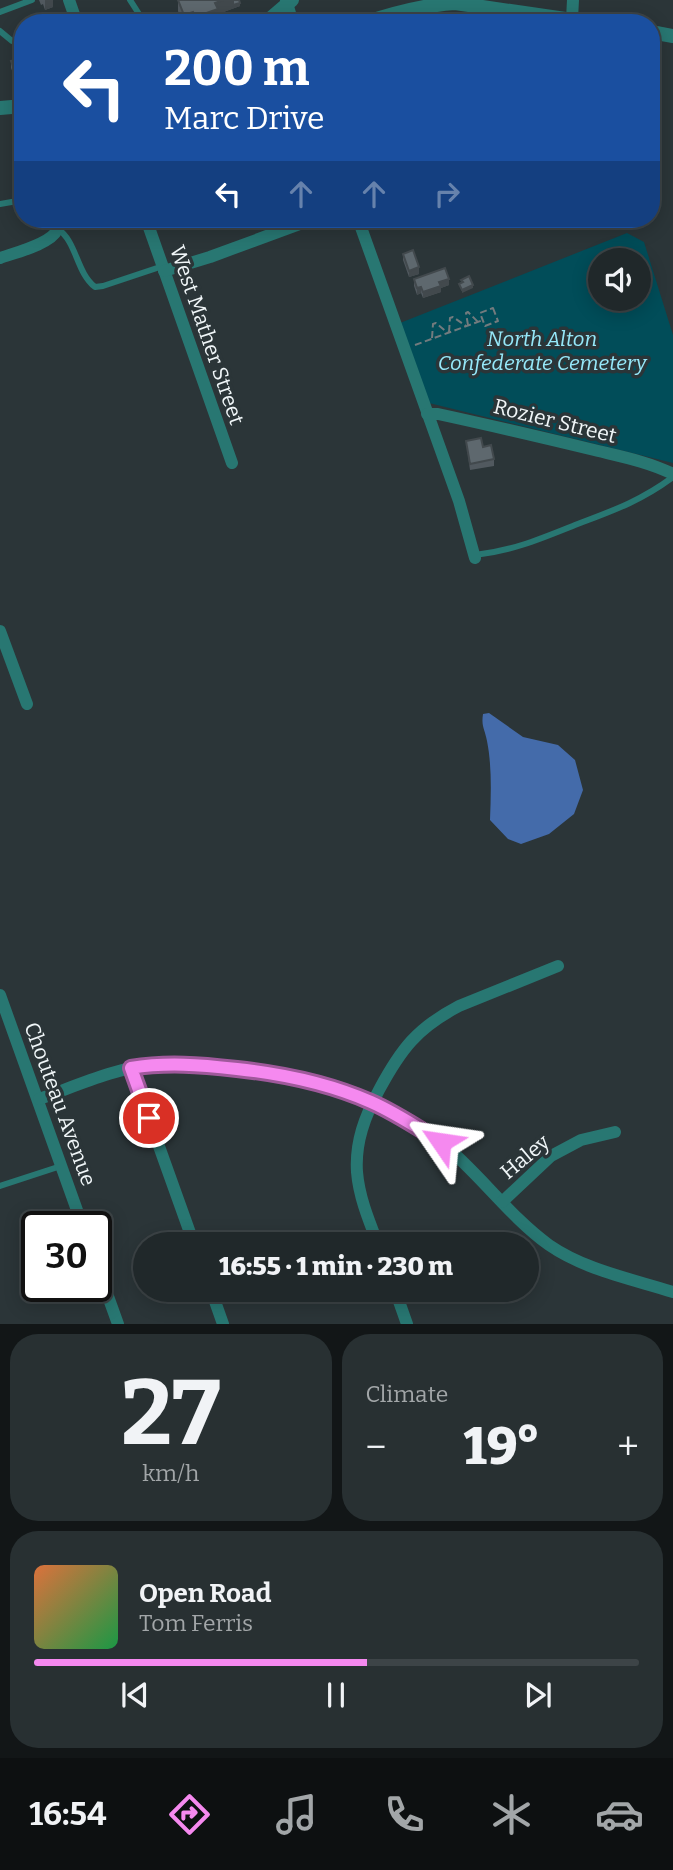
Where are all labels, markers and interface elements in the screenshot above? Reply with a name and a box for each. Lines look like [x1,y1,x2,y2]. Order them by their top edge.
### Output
text: 200 m [164,39,309,98]
icon: left [49,42,140,133]
text: Marc Drive [164,99,325,137]
icon: left [209,175,247,213]
icon: ahead [282,175,320,213]
icon: ahead [355,175,393,213]
icon: right [428,175,466,213]
street label: West Mather Street [164,242,250,428]
map controls [588,248,651,311]
button: sound [588,248,651,311]
park label: North Alton Confederate Cemetery [438,326,648,376]
street label: Rozier Street [491,393,620,449]
street label: Chouteau Avenue [18,1019,102,1189]
pin [119,1088,179,1148]
icon: arrive [130,1099,168,1137]
position arrow [404,1105,478,1179]
street label: Haley [495,1128,556,1185]
speed limit sign: 30 [21,1211,112,1302]
text: 16:55 · 1 min · 230 m [219,1251,453,1282]
text: 27 [121,1359,221,1468]
text: Climate [366,1380,448,1408]
text: 19° [464,1415,540,1478]
text: − [366,1424,386,1470]
text: + [617,1424,639,1470]
text: km/h [142,1459,199,1487]
text: Open Road [139,1578,271,1609]
text: Tom Ferris [139,1609,253,1637]
icon: previous [116,1676,154,1714]
icon: pause [317,1676,355,1714]
icon: next [519,1676,557,1714]
icon: directions [165,1790,214,1839]
icon: music [272,1790,321,1839]
icon: phone [380,1790,429,1839]
icon: climate [487,1790,536,1839]
icon: car [595,1790,644,1839]
text: 16:54 [29,1795,106,1833]

